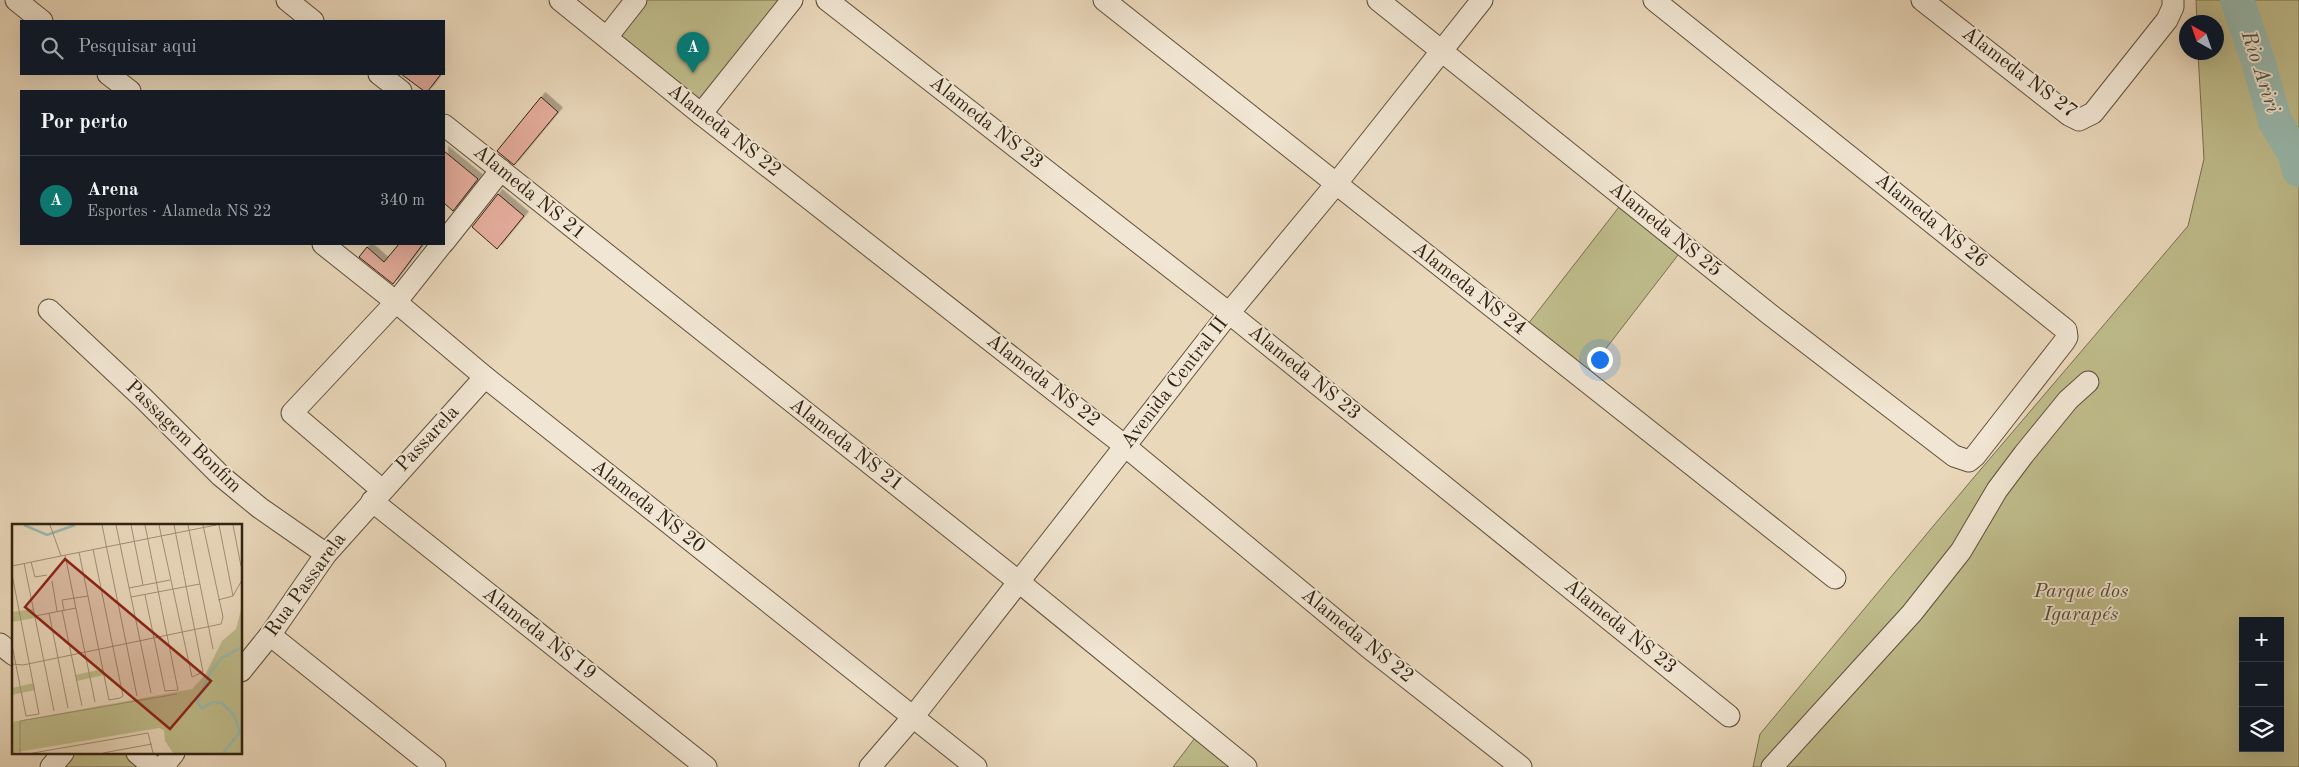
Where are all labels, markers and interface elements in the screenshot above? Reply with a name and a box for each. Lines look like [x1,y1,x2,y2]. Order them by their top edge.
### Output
north arrow [2179,15,2224,60]
search box [20,20,445,75]
street label: Alameda NS 27 [1958,23,2080,123]
water label: Rio Ariri [2237,27,2283,116]
pin: A [677,32,709,73]
icon: search [38,34,66,62]
text: Pesquisar aqui [78,38,197,57]
street label: Alameda NS 23 [925,73,1047,173]
street label: Alameda NS 22 [663,81,785,181]
text: Por perto [40,112,128,133]
street label: Alameda NS 21 [469,142,589,244]
street label: Alameda NS 26 [1871,170,1991,272]
street label: Alameda NS 25 [1605,179,1725,281]
text: Arena [87,181,139,200]
text: A [50,193,62,209]
text: 340 m [380,193,425,209]
text: Esportes · Alameda NS 22 [87,204,272,220]
street label: Alameda NS 24 [1408,239,1530,339]
street label: Avenida Central II [1118,314,1232,452]
street label: Alameda NS 23 [1244,322,1364,424]
street label: Alameda NS 22 [982,331,1104,431]
your location [1587,347,1613,373]
street label: Passagem Bonfim [121,377,245,497]
street label: Alameda NS 21 [785,395,907,495]
street label: Passarela [393,402,464,476]
street label: Alameda NS 20 [587,457,709,557]
inset map [12,524,242,754]
street label: Rua Passarela [262,529,350,641]
street label: Alameda NS 23 [1560,576,1680,678]
park label: Parque dos Igarapés [2033,582,2128,625]
street label: Alameda NS 19 [478,584,600,684]
street label: Alameda NS 22 [1297,585,1417,687]
map controls [2239,617,2284,752]
button: + [2239,617,2284,662]
button: − [2239,662,2284,707]
button: layers [2239,707,2284,752]

